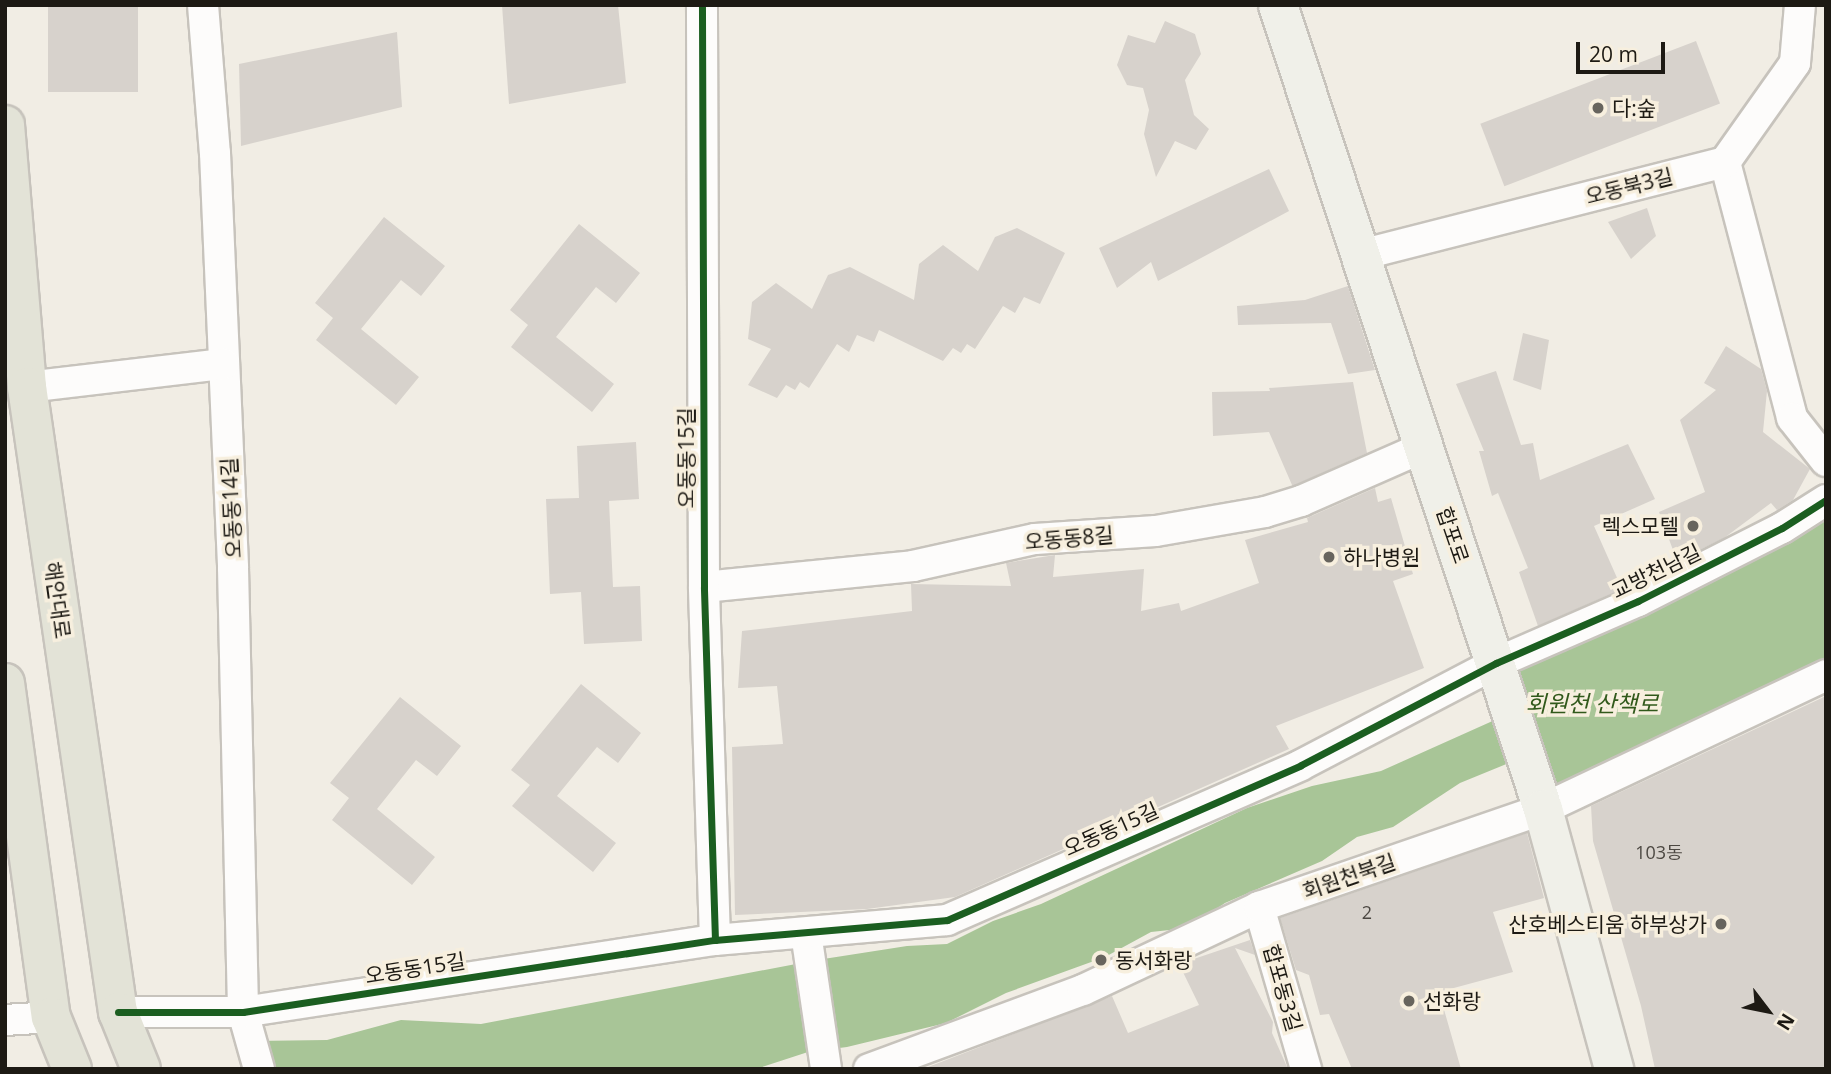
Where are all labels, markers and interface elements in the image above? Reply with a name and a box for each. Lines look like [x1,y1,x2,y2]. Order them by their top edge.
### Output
scale bar [1579,28,1668,72]
text: 20 m [1589,40,1638,68]
place label: 다:숲 [1612,95,1656,121]
marker: 다:숲 [1590,100,1606,116]
street label: 오동북3길 [1583,163,1675,209]
street label: 오동동15길 [673,407,699,509]
street label: 오동동14길 [216,457,246,559]
street label: 합포로 [1432,503,1474,567]
place label: 렉스모텔 [1602,513,1679,539]
marker: 렉스모텔 [1685,518,1701,534]
street label: 오동동8길 [1023,522,1115,554]
street label: 교방천남길 [1607,539,1705,603]
place label: 하나병원 [1343,544,1420,570]
marker: 하나병원 [1321,549,1337,565]
street label: 해안대로 [40,560,76,640]
water label: 회원천 산책로 [1526,689,1658,717]
street label: 오동동15길 [1060,797,1162,861]
house number: 103동 [1635,841,1683,863]
street label: 회원천북길 [1299,848,1399,904]
house number: 2 [1362,901,1372,923]
place label: 산호베스티움 하부상가 [1508,911,1707,937]
marker: 산호베스티움 하부상가 [1713,916,1729,932]
street label: 합포동3길 [1259,942,1307,1034]
place label: 동서화랑 [1115,947,1192,973]
street label: 오동동15길 [363,948,467,988]
marker: 동서화랑 [1093,952,1109,968]
north arrow [1733,976,1803,1046]
place label: 선화랑 [1423,988,1481,1014]
marker: 선화랑 [1401,993,1417,1009]
text: N [1771,1009,1801,1036]

